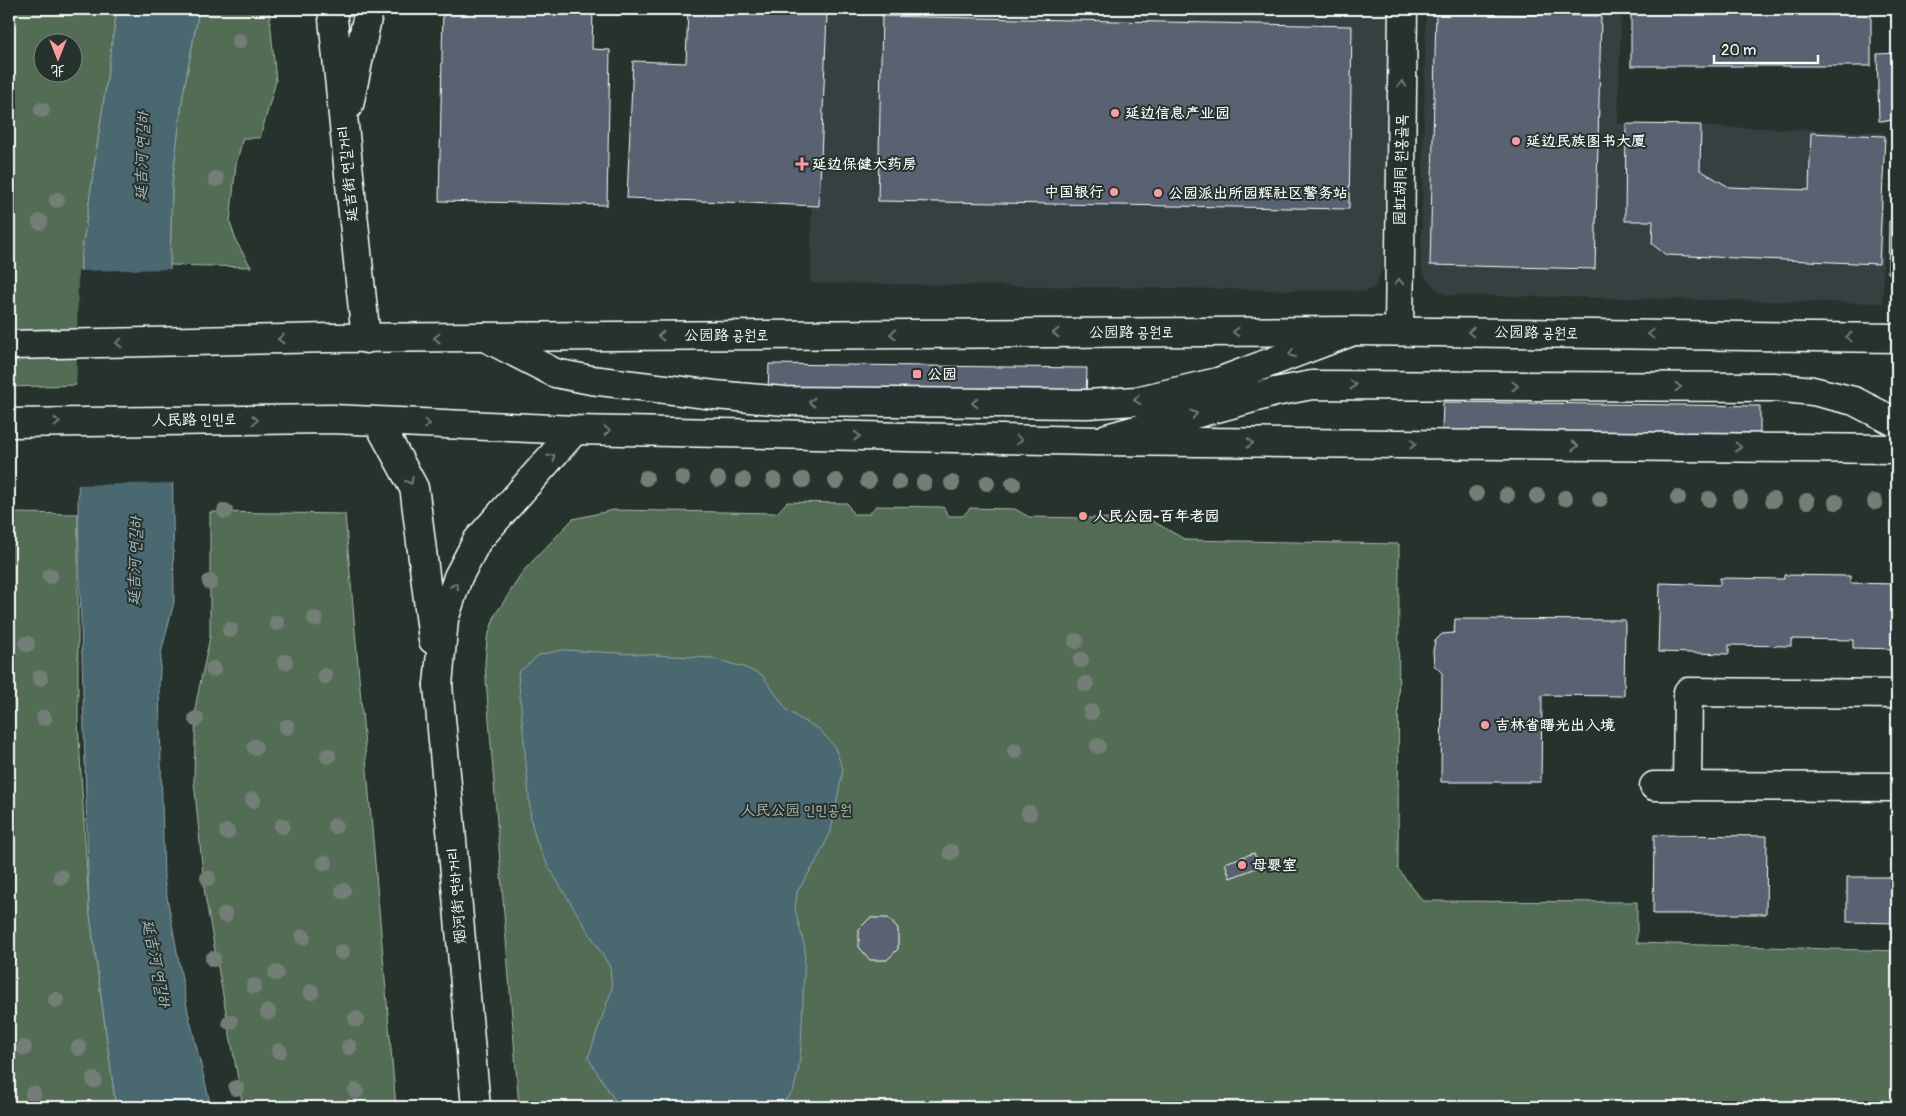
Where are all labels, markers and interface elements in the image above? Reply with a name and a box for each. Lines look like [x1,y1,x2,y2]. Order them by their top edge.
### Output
north arrow [32,32,82,82]
scale bar [1714,32,1817,64]
text: 20 m [1721,41,1756,60]
text: 北 [51,62,65,79]
one-way arrow [1397,80,1407,88]
place label: 延边信息产业园 [1125,104,1230,123]
marker: 延边信息产业园 [1109,107,1121,119]
water label: 延吉河 연길하 [131,110,153,201]
street label: 园虹胡同 원홍골목 [1391,114,1411,226]
street label: 延吉街 연길거리 [334,125,362,223]
place label: 延边民族图书大厦 [1526,132,1646,151]
marker: 延边民族图书大厦 [1510,135,1522,147]
place label: 延边保健大药房 [812,155,917,174]
marker: 延边保健大药房 [796,158,808,170]
place label: 中国银行 [1044,183,1104,202]
place label: 公园派出所园辉社区警务站 [1168,184,1348,203]
marker: 中国银行 [1108,186,1120,198]
marker: 公园派出所园辉社区警务站 [1152,187,1164,199]
one-way arrow [1394,278,1404,286]
street label: 公园路 공원로 [1089,323,1173,342]
street label: 公园路 공원로 [1494,323,1578,343]
street label: 公园路 공원로 [684,326,768,345]
one-way arrow [1232,326,1240,337]
one-way arrow [1467,327,1474,337]
one-way arrow [1052,328,1060,338]
one-way arrow [889,329,897,339]
one-way arrow [1647,329,1654,339]
one-way arrow [657,331,664,341]
one-way arrow [1844,332,1852,342]
one-way arrow [432,333,440,343]
one-way arrow [277,334,285,344]
one-way arrow [115,337,123,348]
one-way arrow [1289,348,1297,358]
place label: 公园 [927,365,957,384]
marker: 公园 [911,368,923,380]
one-way arrow [1349,380,1357,390]
one-way arrow [1512,381,1519,391]
one-way arrow [1674,381,1682,392]
one-way arrow [1133,394,1141,405]
one-way arrow [808,397,816,407]
one-way arrow [971,398,978,408]
one-way arrow [1189,409,1197,419]
street label: 人民路 인민로 [152,410,236,430]
one-way arrow [252,415,259,425]
one-way arrow [54,417,62,427]
one-way arrow [423,419,431,430]
one-way arrow [604,426,611,436]
one-way arrow [854,431,861,441]
one-way arrow [1016,435,1024,445]
one-way arrow [1246,438,1254,448]
one-way arrow [1409,439,1417,449]
one-way arrow [1572,441,1579,451]
one-way arrow [1734,442,1742,452]
one-way arrow [546,454,555,463]
one-way arrow [404,475,414,484]
place label: 人民公园-百年老园 [1093,507,1219,526]
marker: 人民公园-百年老园 [1077,510,1089,522]
water label: 延吉河 연길하 [124,515,146,606]
one-way arrow [449,583,459,591]
place label: 吉林省曙光出入境 [1495,716,1615,735]
marker: 吉林省曙光出入境 [1479,719,1491,731]
park label: 人民公园 인민공원 [740,801,852,820]
street label: 烟河街 연하거리 [443,847,471,945]
place label: 母婴室 [1252,856,1297,875]
marker: 母婴室 [1236,859,1248,871]
water label: 延吉河 연길하 [137,917,175,1010]

